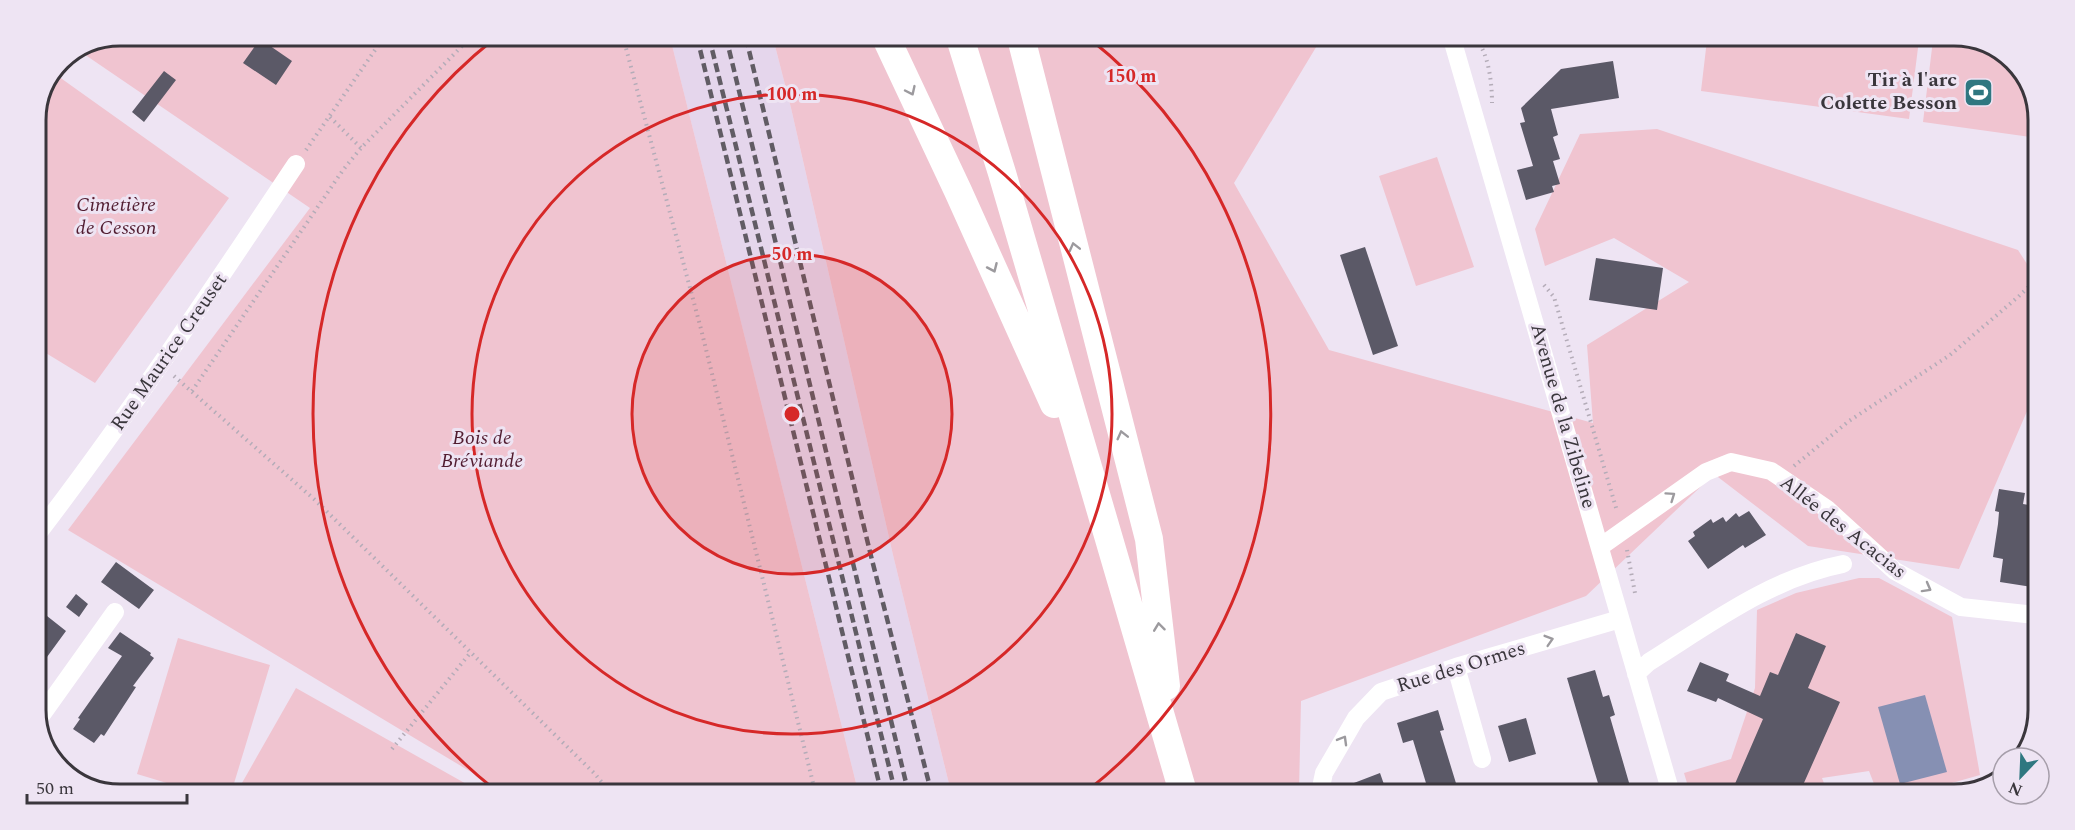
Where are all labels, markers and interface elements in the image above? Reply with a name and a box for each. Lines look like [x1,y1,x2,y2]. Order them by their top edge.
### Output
text: 150 m [1105,63,1157,90]
place label: Tir à l'arc Colette Besson [1820,65,1957,118]
sports icon: Tir à l'arc Colette Besson [1962,76,1994,108]
text: 100 m [766,81,818,108]
one-way arrow [904,84,916,95]
park label: Cimetière de Cesson [75,190,157,243]
text: 50 m [772,241,812,268]
one-way arrow [1069,242,1082,252]
one-way arrow [986,261,998,272]
street label: Rue Maurice Creuset [103,267,235,437]
street label: Avenue de la Zibeline [1522,320,1604,512]
centre of rings [782,404,802,424]
park label: Bois de Bréviande [441,423,523,476]
one-way arrow [1117,431,1130,441]
street label: Allée des Acacias [1773,468,1913,586]
one-way arrow [1664,492,1675,503]
one-way arrow [1921,581,1931,592]
one-way arrow [1153,622,1166,631]
street label: Rue des Ormes [1393,633,1529,701]
one-way arrow [1543,635,1554,647]
one-way arrow [1336,735,1347,746]
north arrow [1991,746,2051,806]
scale bar [27,767,188,805]
text: 50 m [36,775,74,802]
text: N [2005,775,2026,802]

